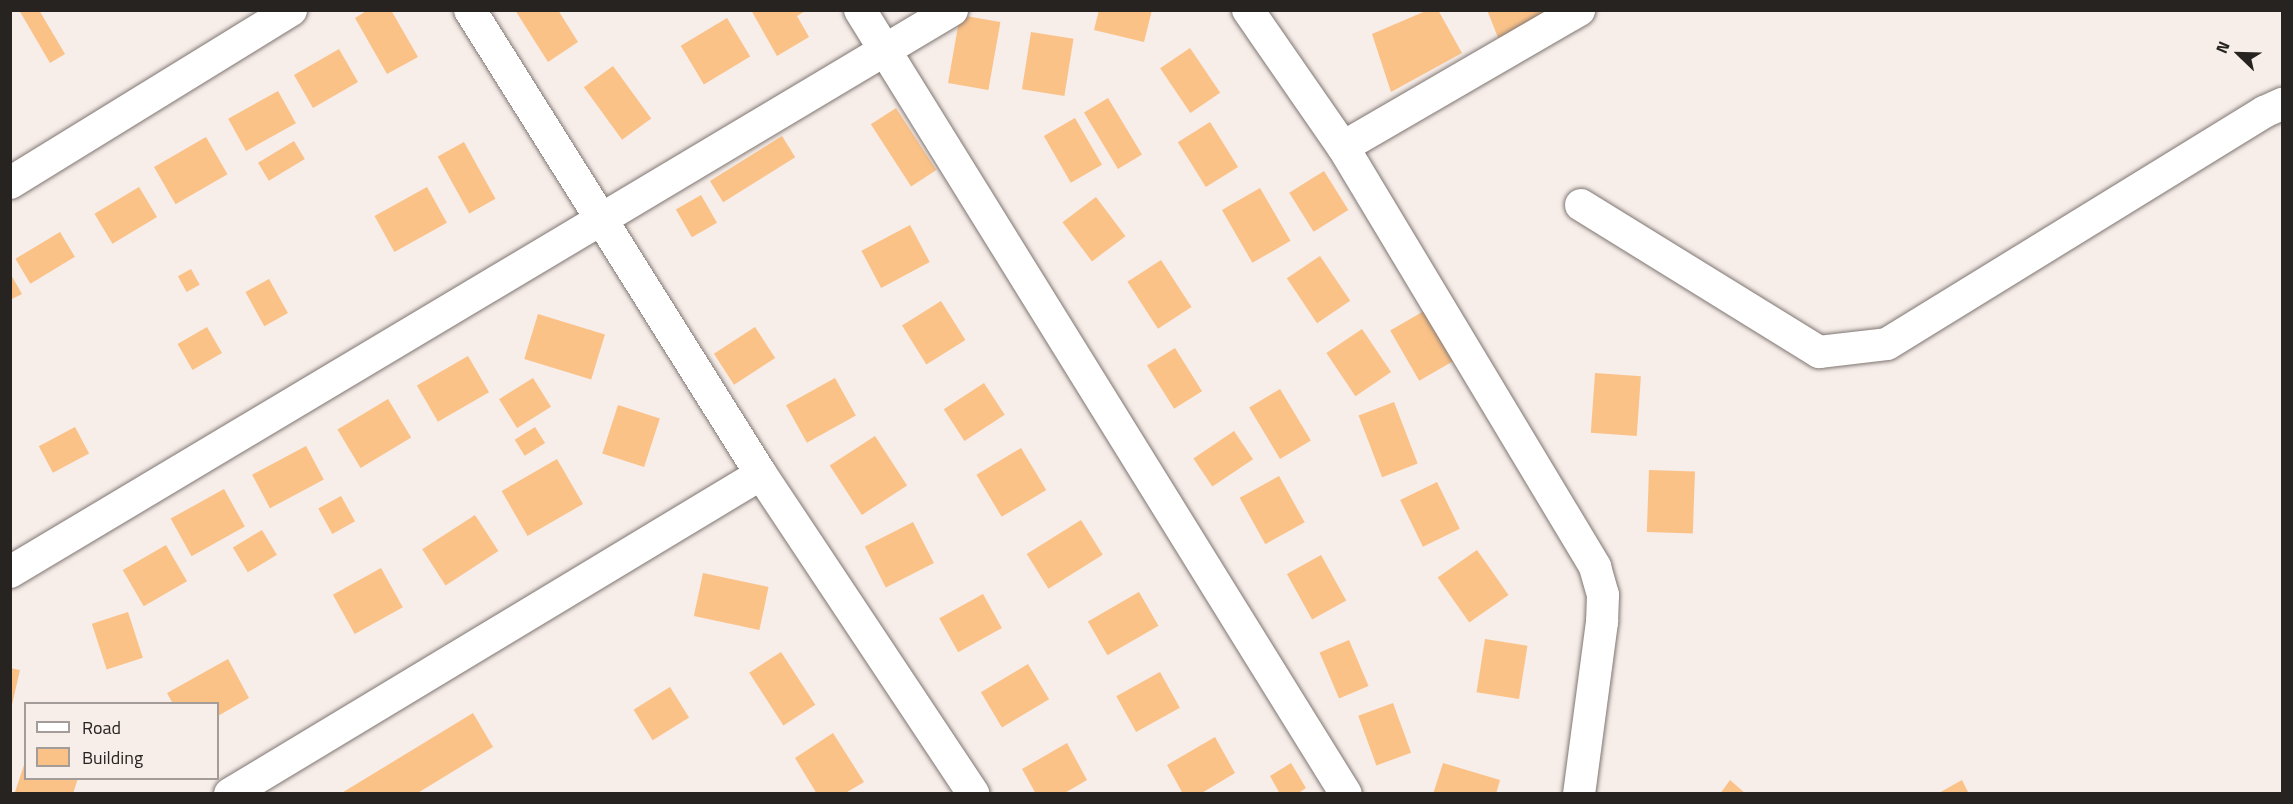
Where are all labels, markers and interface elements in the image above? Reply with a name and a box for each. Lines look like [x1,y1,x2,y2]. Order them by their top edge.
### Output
north arrow [2209,24,2269,84]
text: N [2209,37,2236,57]
legend [24,702,219,780]
text: Road [82,714,121,741]
text: Building [82,744,143,771]

